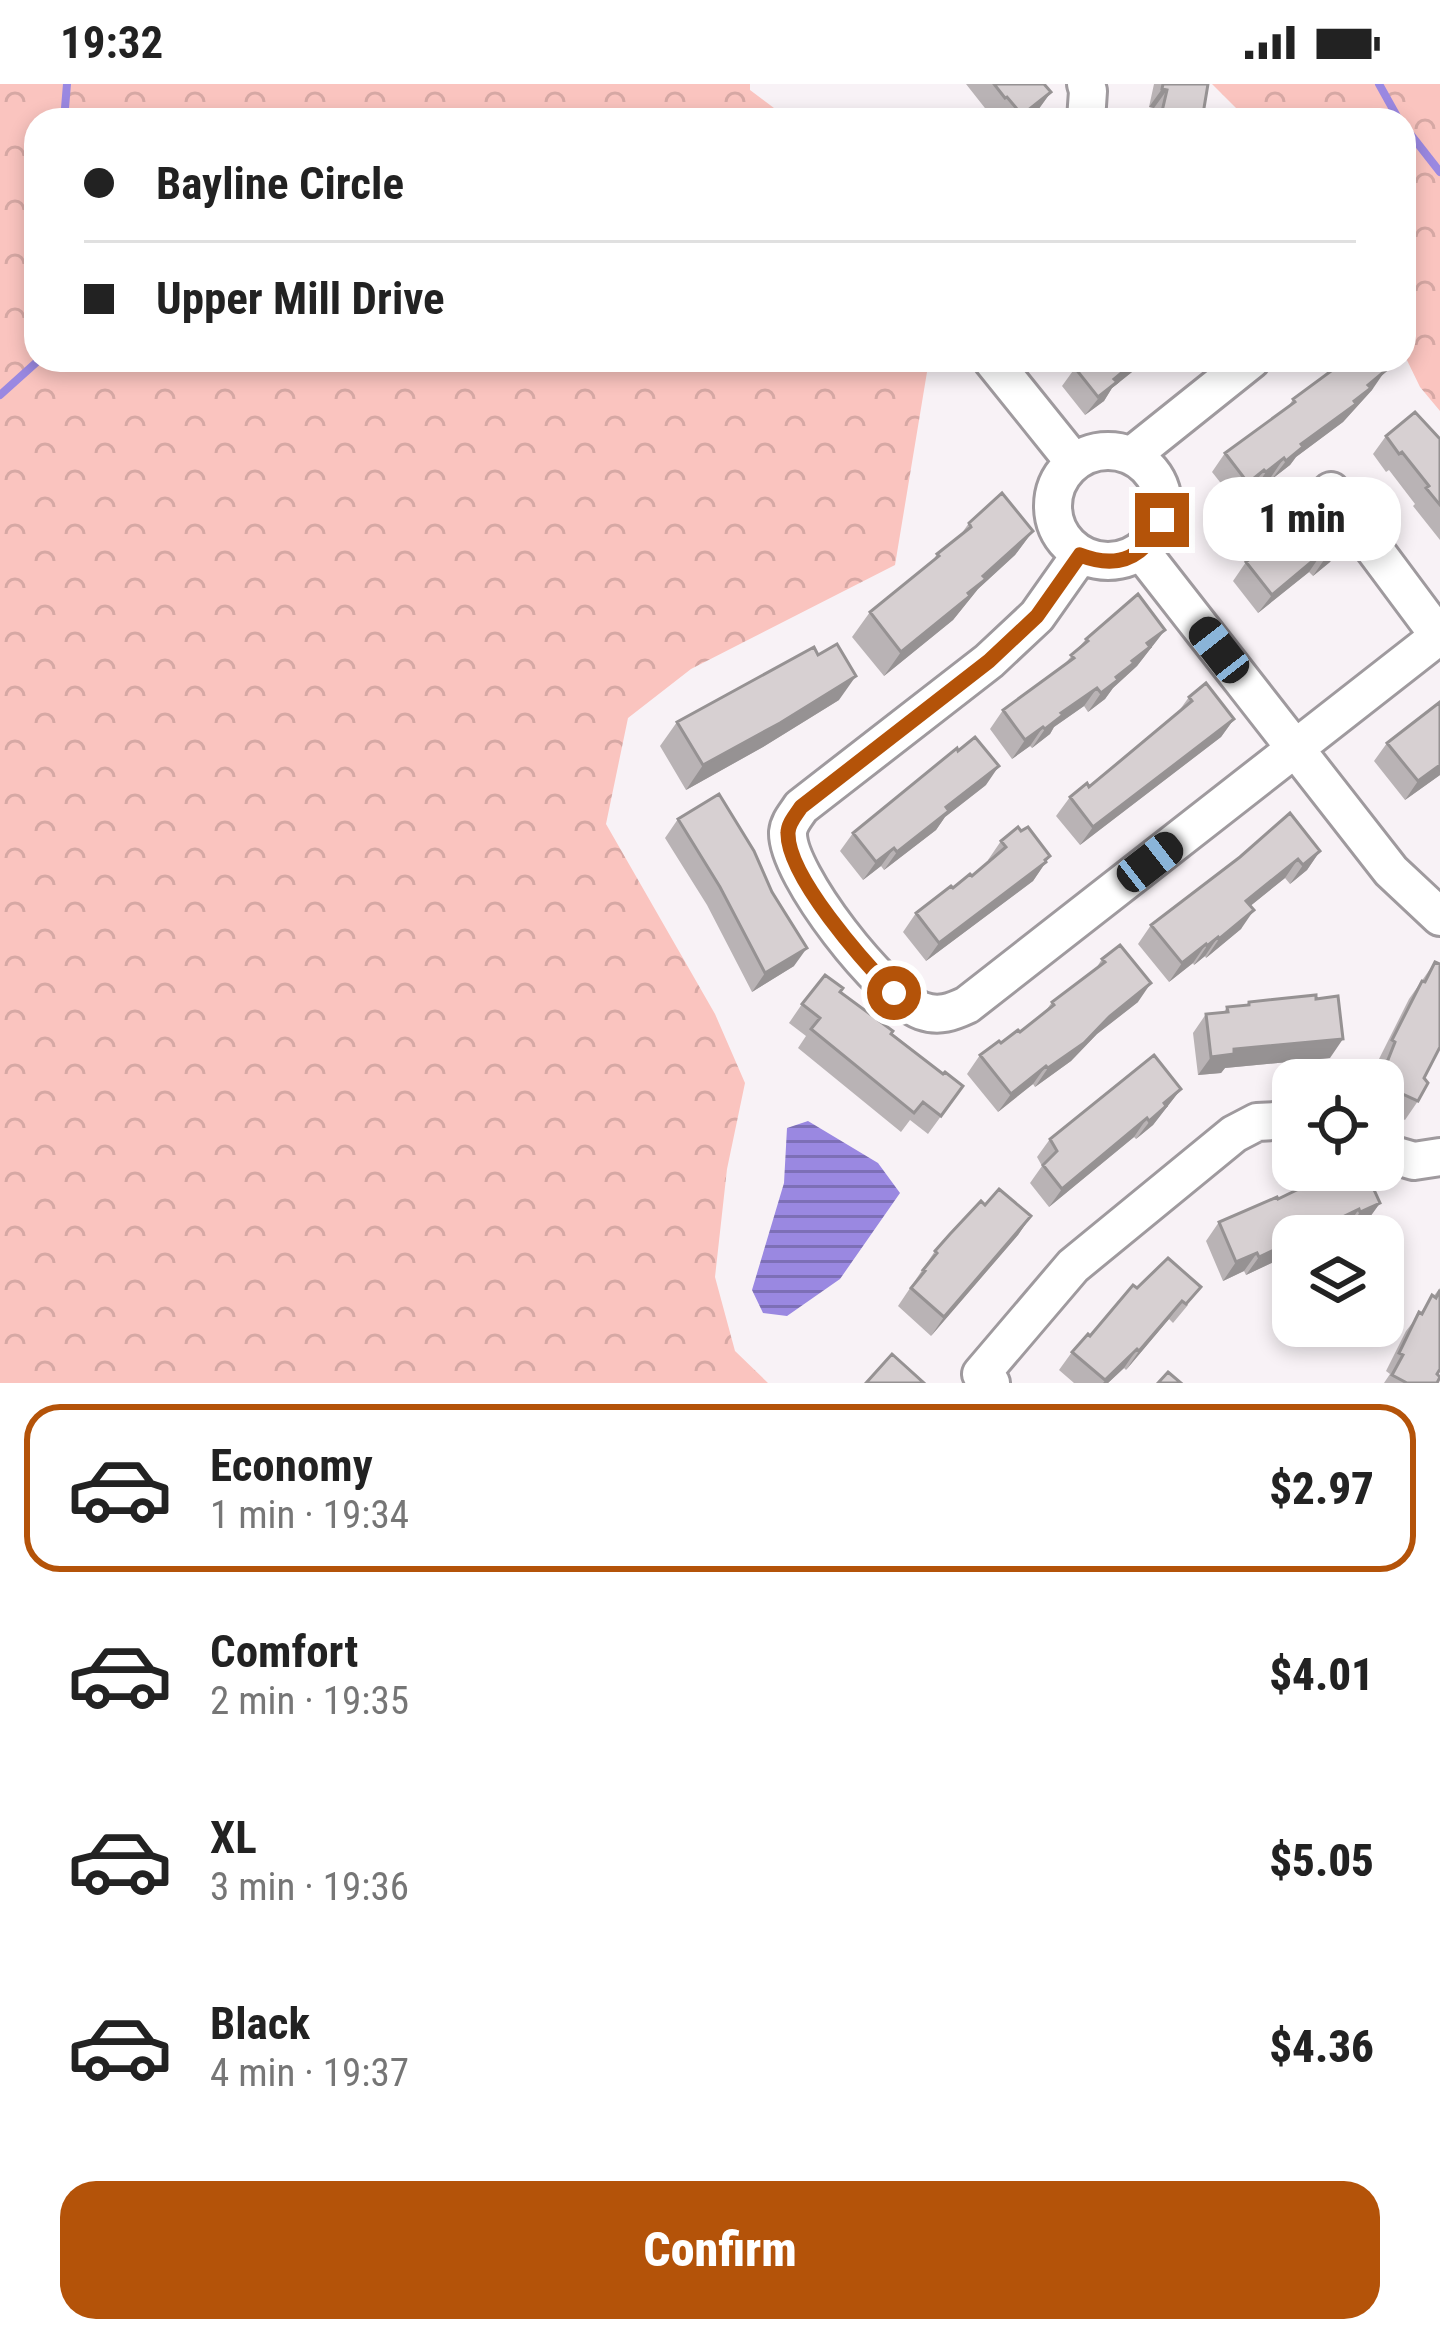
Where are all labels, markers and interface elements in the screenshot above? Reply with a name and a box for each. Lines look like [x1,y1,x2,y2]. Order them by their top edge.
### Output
text: 19:32 [60,16,163,69]
text: Bayline Circle [156,157,404,210]
text: Upper Mill Drive [156,272,445,325]
callout: 1 min [1204,478,1402,562]
route end [1135,493,1189,547]
text: 1 min [1259,496,1345,542]
car [1183,611,1255,689]
car [1111,826,1189,898]
route start [867,966,921,1020]
map controls [1272,1059,1404,1347]
button: locate [1272,1059,1404,1191]
button: layers [1272,1215,1404,1347]
icon: car [66,1434,174,1542]
text: Economy [210,1439,373,1492]
text: $2.97 [1269,1462,1374,1515]
text: 1 min · 19:34 [210,1492,409,1538]
icon: car [66,1620,174,1728]
text: Comfort [210,1625,358,1678]
text: $4.01 [1269,1648,1374,1701]
text: 2 min · 19:35 [210,1678,409,1724]
icon: car [66,1806,174,1914]
text: XL [210,1811,257,1864]
text: $5.05 [1269,1834,1374,1887]
text: 3 min · 19:36 [210,1864,409,1910]
icon: car [66,1992,174,2100]
text: Black [210,1997,310,2050]
text: $4.36 [1269,2020,1374,2073]
text: 4 min · 19:37 [210,2050,409,2096]
button: Confirm [60,2181,1380,2319]

